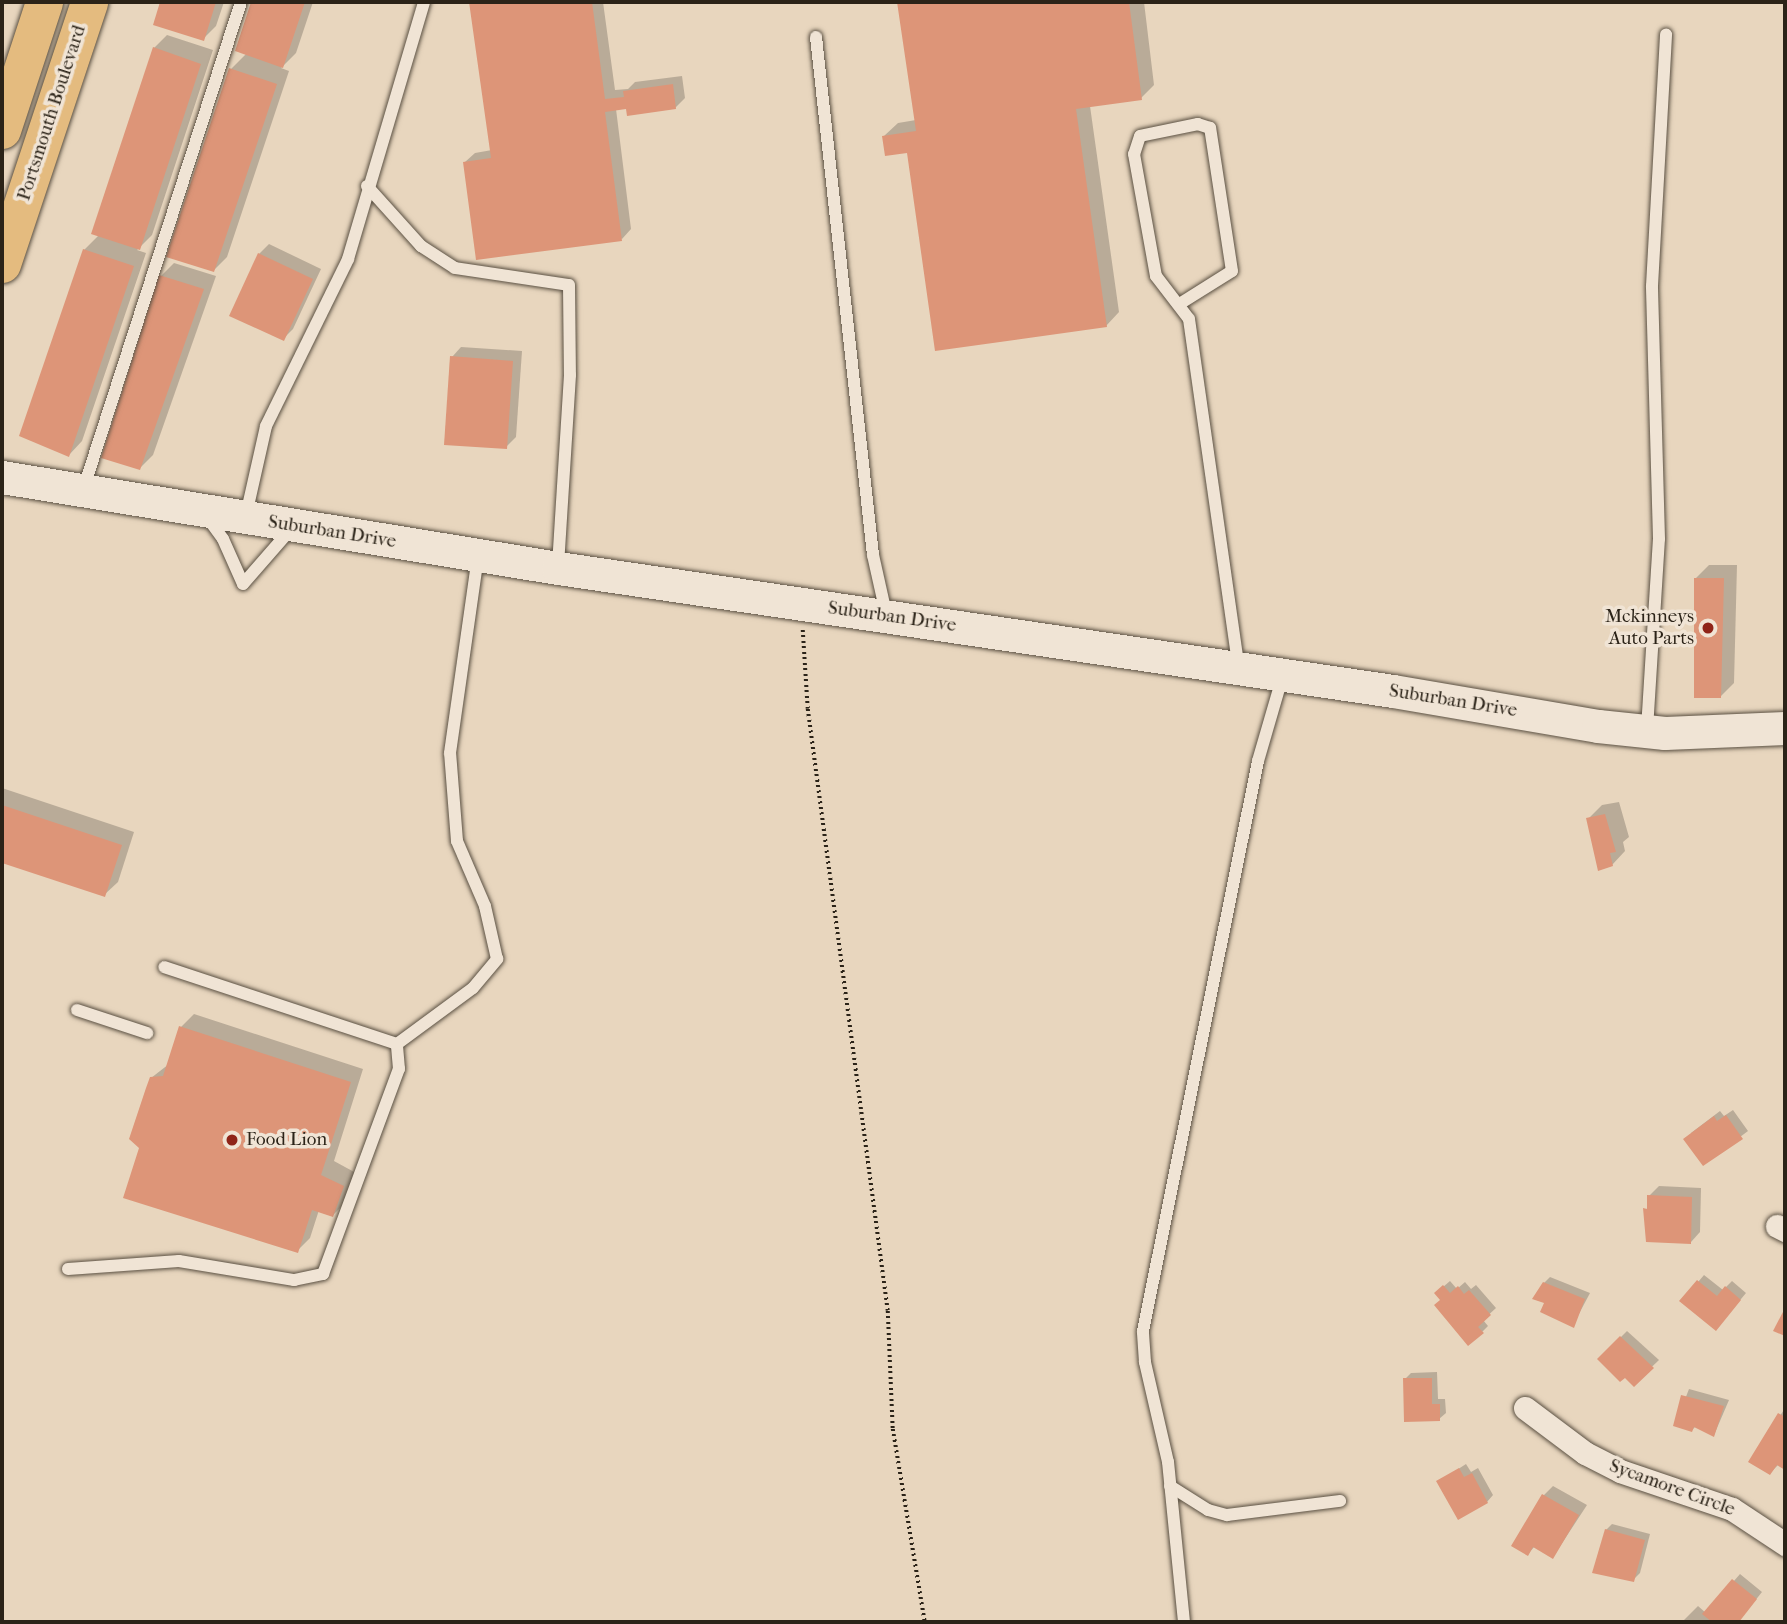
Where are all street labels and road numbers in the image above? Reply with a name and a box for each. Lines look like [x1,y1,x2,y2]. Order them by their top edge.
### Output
street label: Portsmouth Boulevard [13,22,91,204]
street label: Suburban Drive [266,511,398,553]
street label: Suburban Drive [826,597,958,637]
street label: Suburban Drive [1387,680,1519,722]
street label: Sycamore Circle [1606,1455,1738,1521]

